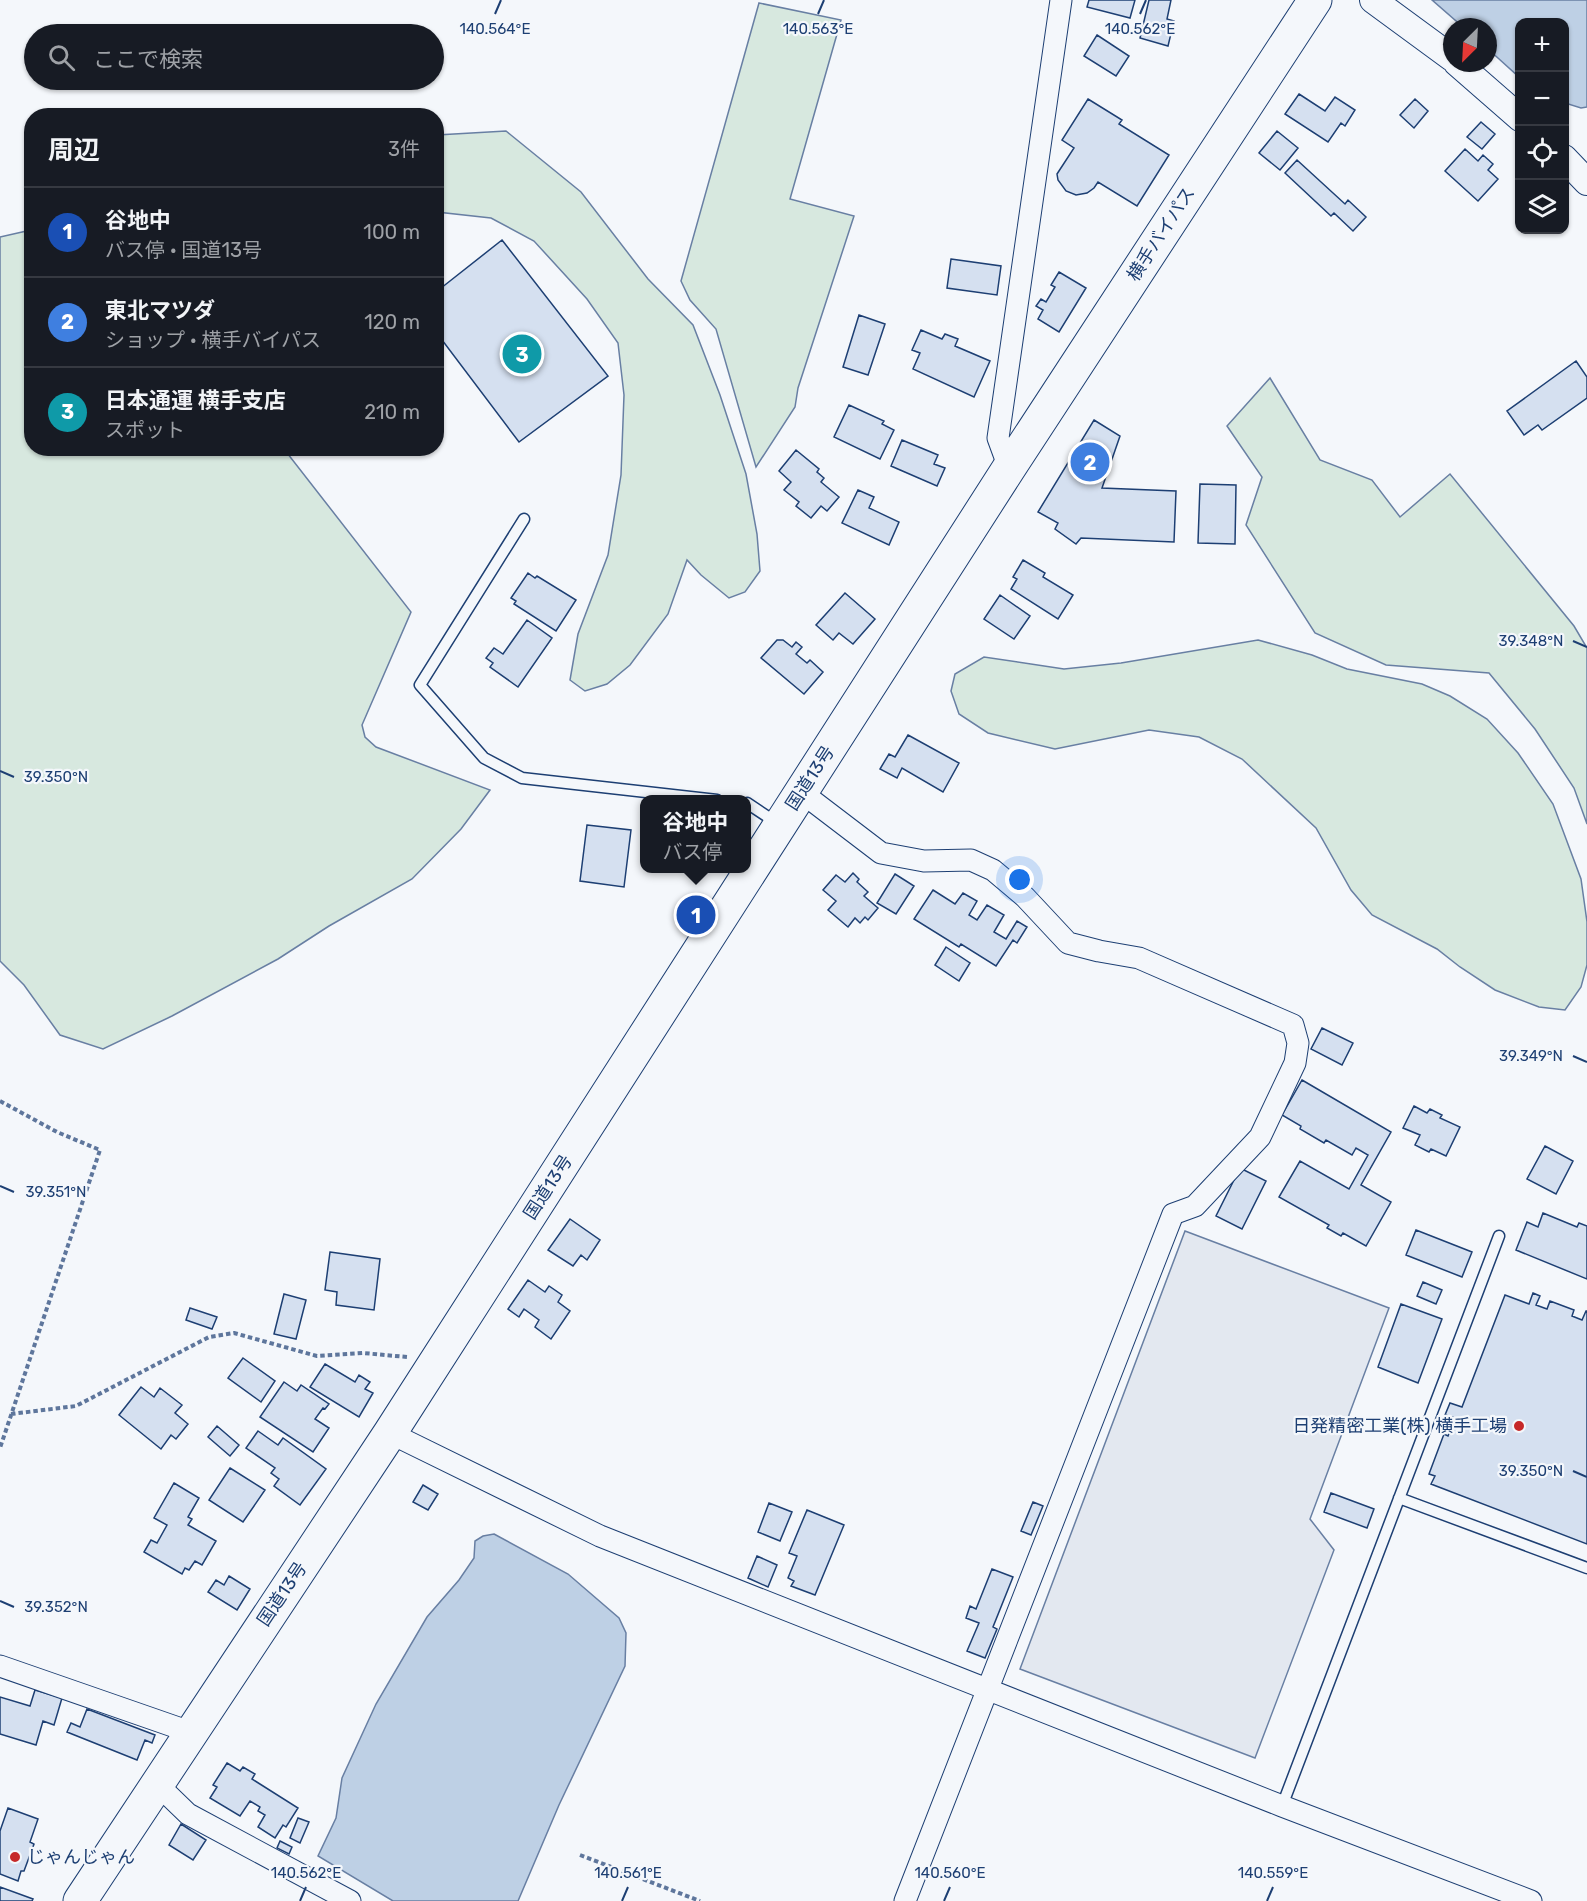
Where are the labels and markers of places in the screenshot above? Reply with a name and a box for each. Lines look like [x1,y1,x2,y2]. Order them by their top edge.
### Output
pin: 3 [502,332,542,376]
pin: 2 [1070,440,1110,484]
pin: 1 [676,892,716,938]
place label: 日発精密工業(株) 横手工場 [1292,1415,1507,1437]
marker: 日発精密工業(株) 横手工場 [1512,1419,1526,1433]
place label: じゃんじゃん [27,1846,135,1868]
marker: じゃんじゃん [8,1850,22,1864]

